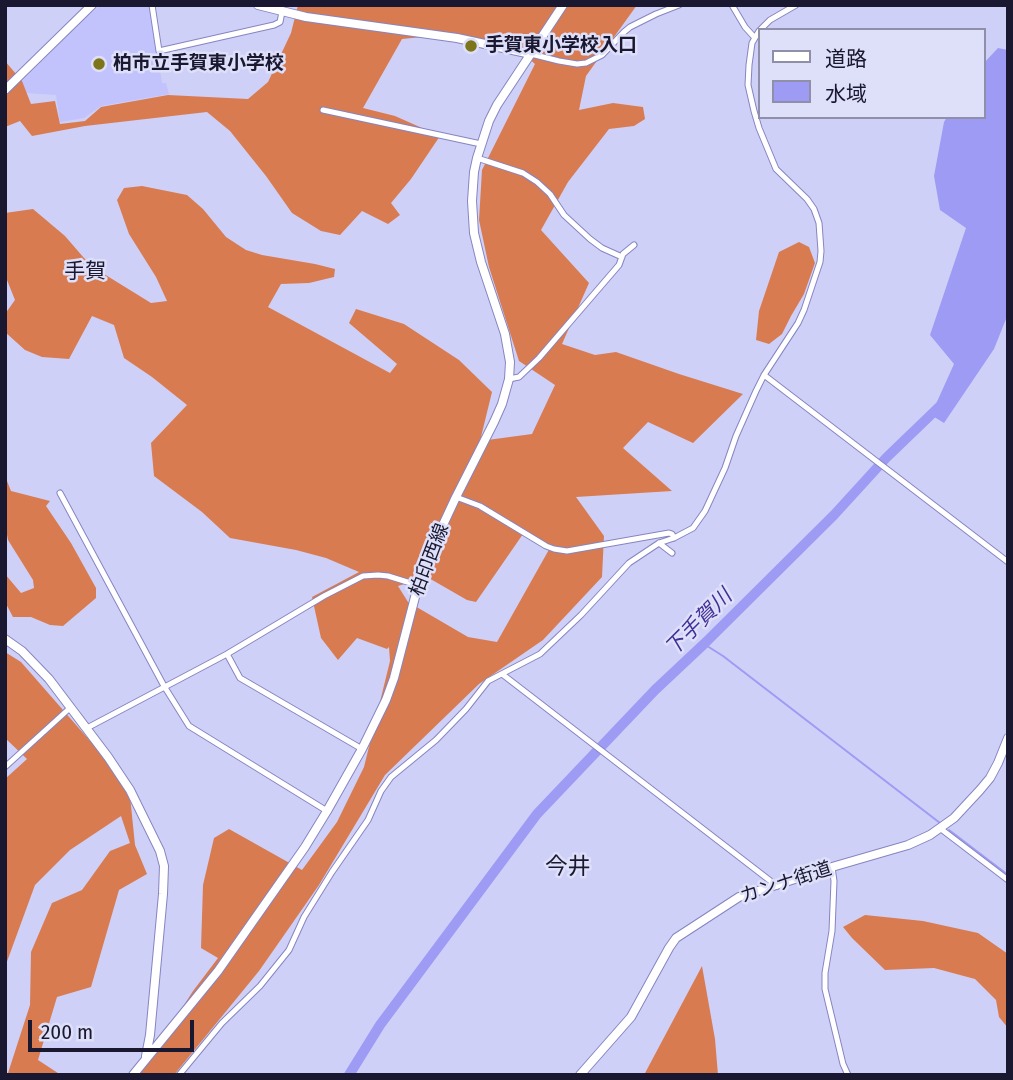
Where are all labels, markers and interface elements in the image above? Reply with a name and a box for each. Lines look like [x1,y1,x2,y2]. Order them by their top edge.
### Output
legend [758,28,985,119]
place label: 手賀東小学校入口 [485,35,637,57]
marker: 手賀東小学校入口 [463,38,479,54]
text: 道路 [825,46,867,72]
place label: 柏市立手賀東小学校 [113,53,284,75]
marker: 柏市立手賀東小学校 [91,56,107,72]
text: 水域 [825,81,867,107]
district label: 手賀 [64,259,106,285]
street label: 柏印西線 [406,520,454,600]
water label: 下手賀川 [660,584,738,662]
district label: 今井 [545,854,591,882]
street label: カンナ街道 [737,857,835,909]
scale bar [32,1006,198,1050]
text: 200 m [41,1019,93,1045]

